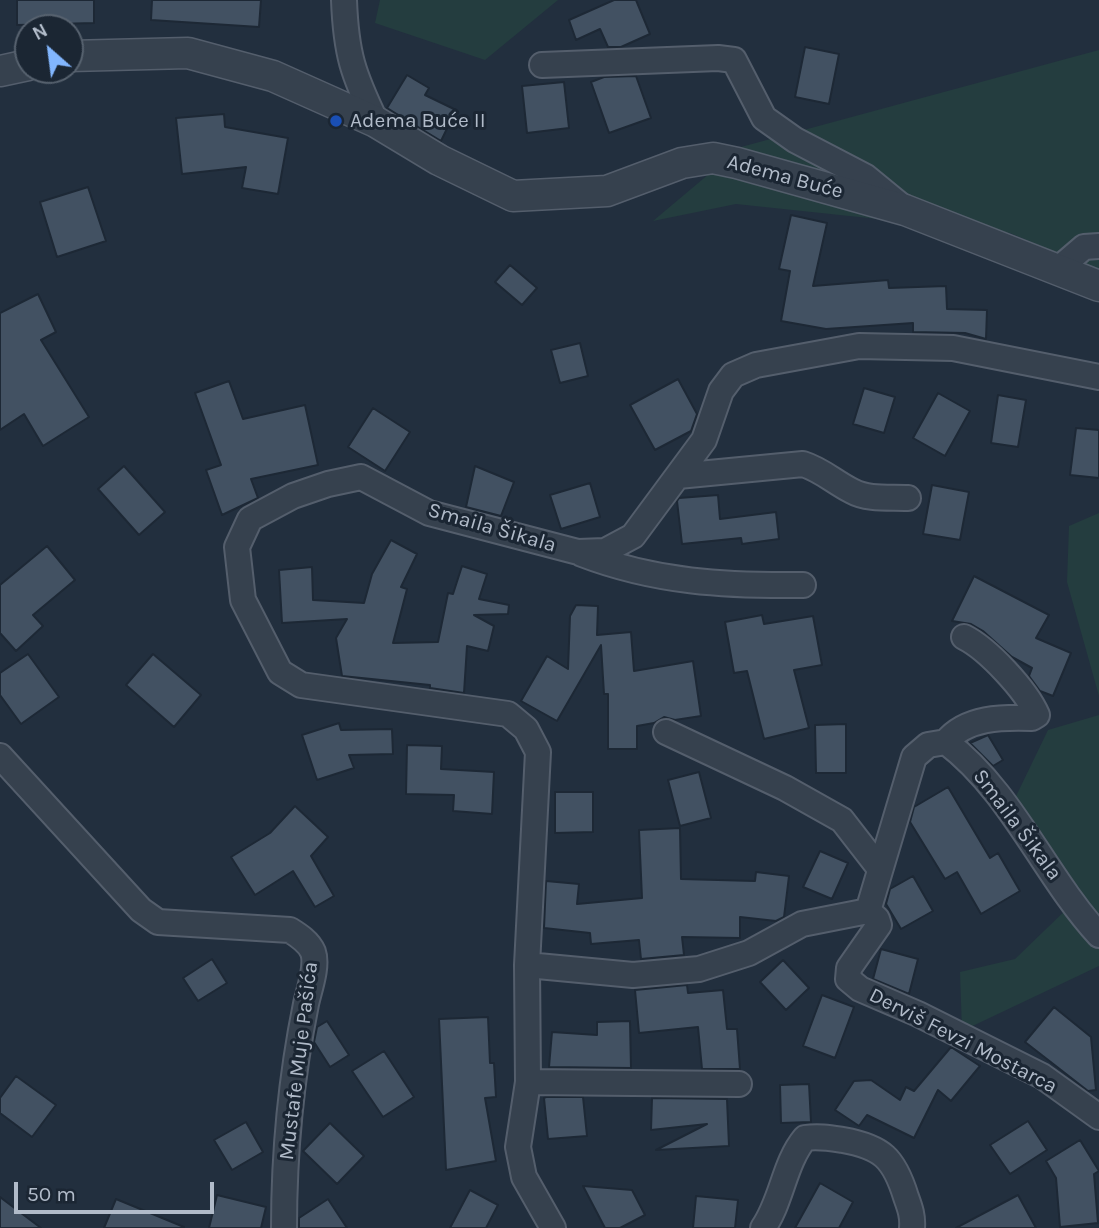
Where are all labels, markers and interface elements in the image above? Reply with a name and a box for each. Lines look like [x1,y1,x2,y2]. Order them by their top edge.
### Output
north arrow [14,14,84,84]
text: N [29,19,51,45]
place label: Adema Buće II [350,108,486,134]
marker: Adema Buće II [328,113,344,129]
street label: Adema Buće [724,149,846,205]
street label: Smaila Šikala [425,498,559,558]
street label: Smaila Šikala [967,765,1067,885]
street label: Mustafe Muje Pašića [274,960,324,1162]
street label: Derviš Fevzi Mostarca [865,983,1061,1099]
scale bar [18,1168,217,1212]
text: 50 m [27,1182,76,1206]

